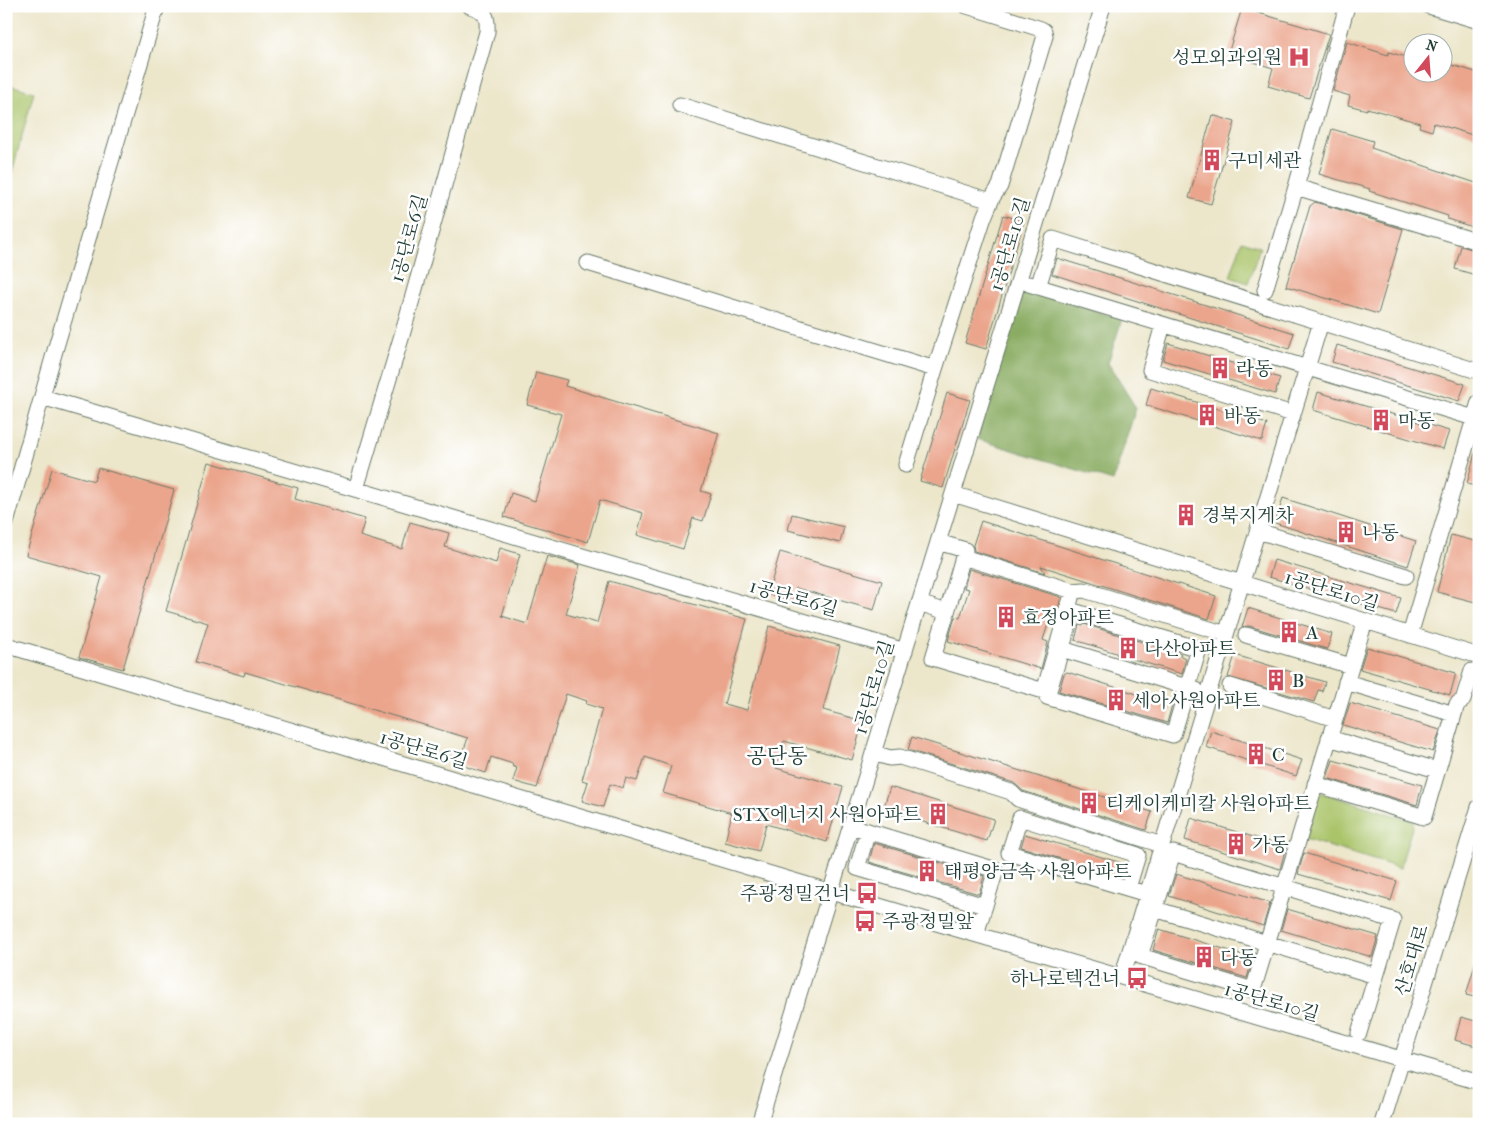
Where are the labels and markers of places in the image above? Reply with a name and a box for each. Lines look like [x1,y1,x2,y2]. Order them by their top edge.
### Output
hospital icon: 성모외과의원 [1286,44,1312,70]
place label: 성모외과의원 [1172,47,1282,69]
building icon: 구미세관 [1199,147,1225,173]
place label: 구미세관 [1228,150,1302,172]
building icon: 라동 [1207,355,1233,381]
place label: 라동 [1236,358,1273,380]
building icon: 바동 [1194,402,1220,428]
place label: 바동 [1224,405,1261,427]
building icon: 마동 [1368,407,1394,433]
place label: 마동 [1398,410,1435,432]
building icon: 경북지게차 [1173,502,1199,528]
place label: 경북지게차 [1202,505,1294,527]
building icon: 나동 [1333,519,1359,545]
place label: 나동 [1362,522,1399,544]
building icon: 효정아파트 [993,604,1019,630]
place label: 효정아파트 [1022,607,1114,629]
building icon: A [1276,619,1302,645]
place label: A [1305,622,1319,644]
building icon: 다산아파트 [1115,635,1141,661]
place label: 다산아파트 [1144,638,1236,660]
building icon: B [1263,667,1289,693]
place label: B [1292,670,1304,692]
building icon: 세아사원아파트 [1103,687,1129,713]
place label: 세아사원아파트 [1132,690,1260,712]
building icon: C [1243,741,1269,767]
place label: C [1272,744,1285,766]
building icon: 티케이케미칼 사원아파트 [1076,790,1102,816]
place label: 티케이케미칼 사원아파트 [1106,793,1312,815]
building icon: STX에너지 사원아파트 [925,801,951,827]
place label: STX에너지 사원아파트 [733,804,921,826]
building icon: 가동 [1223,831,1249,857]
place label: 가동 [1252,834,1289,856]
building icon: 태평양금속 사원아파트 [914,858,940,884]
place label: 태평양금속 사원아파트 [944,861,1132,883]
bus stop icon: 주광정밀건너 [854,880,880,906]
place label: 주광정밀건너 [740,883,850,905]
bus stop icon: 주광정밀앞 [852,908,878,934]
place label: 주광정밀앞 [882,911,974,933]
building icon: 다동 [1191,944,1217,970]
place label: 다동 [1220,947,1257,969]
bus stop icon: 하나로텍건너 [1124,965,1150,991]
place label: 하나로텍건너 [1010,968,1120,990]

